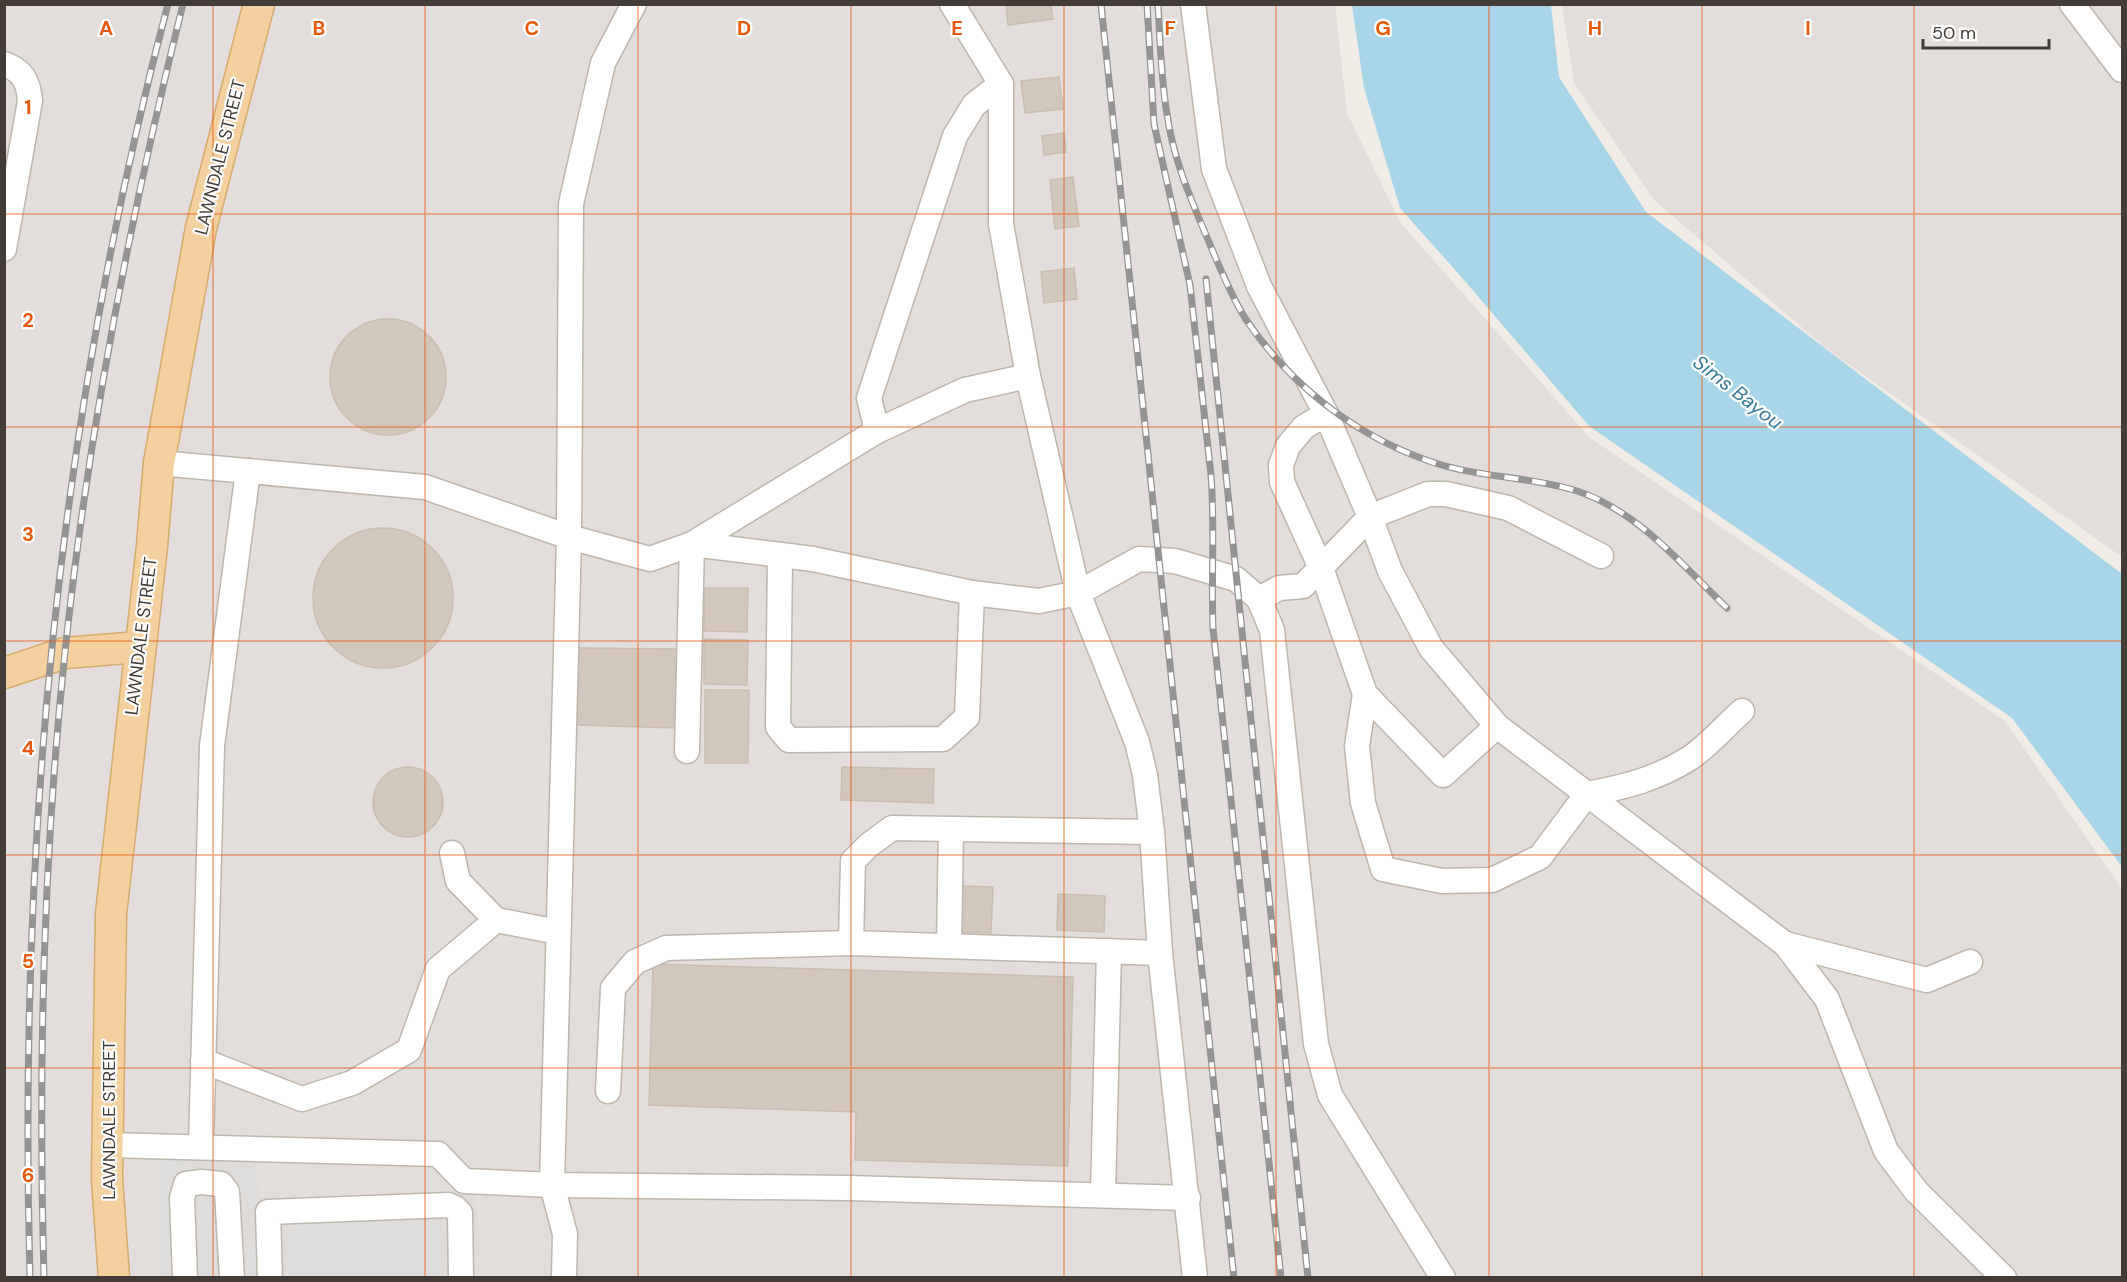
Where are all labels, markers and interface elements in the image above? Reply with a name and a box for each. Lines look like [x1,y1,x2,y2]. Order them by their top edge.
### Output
scale bar [1923,12,2049,50]
text: A [99,15,113,41]
text: B [313,15,325,41]
text: C [525,15,539,41]
text: D [737,15,751,41]
text: E [951,15,963,41]
text: F [1164,15,1176,41]
text: G [1375,15,1391,41]
text: H [1588,15,1602,41]
text: I [1805,15,1811,41]
text: 50 m [1932,21,1976,45]
street label: LAWNDALE STREET [189,77,251,237]
text: 1 [24,94,32,120]
text: 2 [22,307,34,333]
water label: Sims Bayou [1688,349,1788,435]
text: 3 [22,521,34,547]
street label: LAWNDALE STREET [119,555,163,717]
text: 4 [22,735,35,761]
text: 5 [22,948,34,974]
street label: LAWNDALE STREET [97,1040,121,1200]
text: 6 [22,1162,34,1188]

